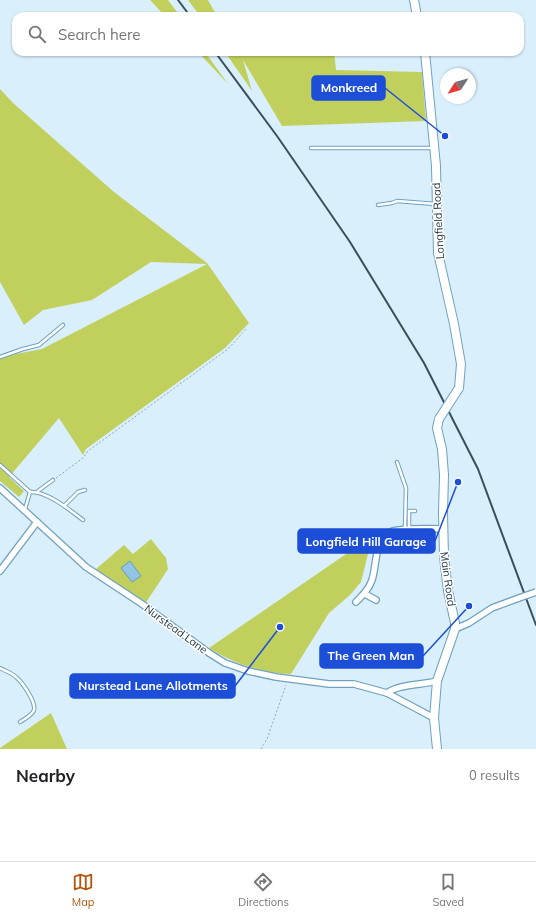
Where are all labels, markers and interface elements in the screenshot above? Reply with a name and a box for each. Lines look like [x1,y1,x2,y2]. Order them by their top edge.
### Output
search box [12,12,524,56]
icon: search [26,23,48,45]
text: Search here [58,25,140,44]
north arrow [440,68,476,104]
callout: Monkreed [312,76,385,100]
text: Monkreed [321,80,377,95]
street label: Longfield Road [429,182,447,260]
callout: Longfield Hill Garage [298,529,435,553]
text: Longfield Hill Garage [306,534,427,549]
street label: Main Road [437,551,459,607]
street label: Nurstead Lane [142,601,210,657]
callout: The Green Man [320,644,423,668]
text: The Green Man [328,648,414,663]
callout: Nurstead Lane Allotments [70,674,235,698]
text: Nurstead Lane Allotments [78,678,228,693]
text: Nearby [16,765,75,786]
text: 0 results [469,767,520,783]
tab: Map [72,871,94,909]
tab: Directions [238,871,289,909]
tab: Saved [432,871,464,909]

